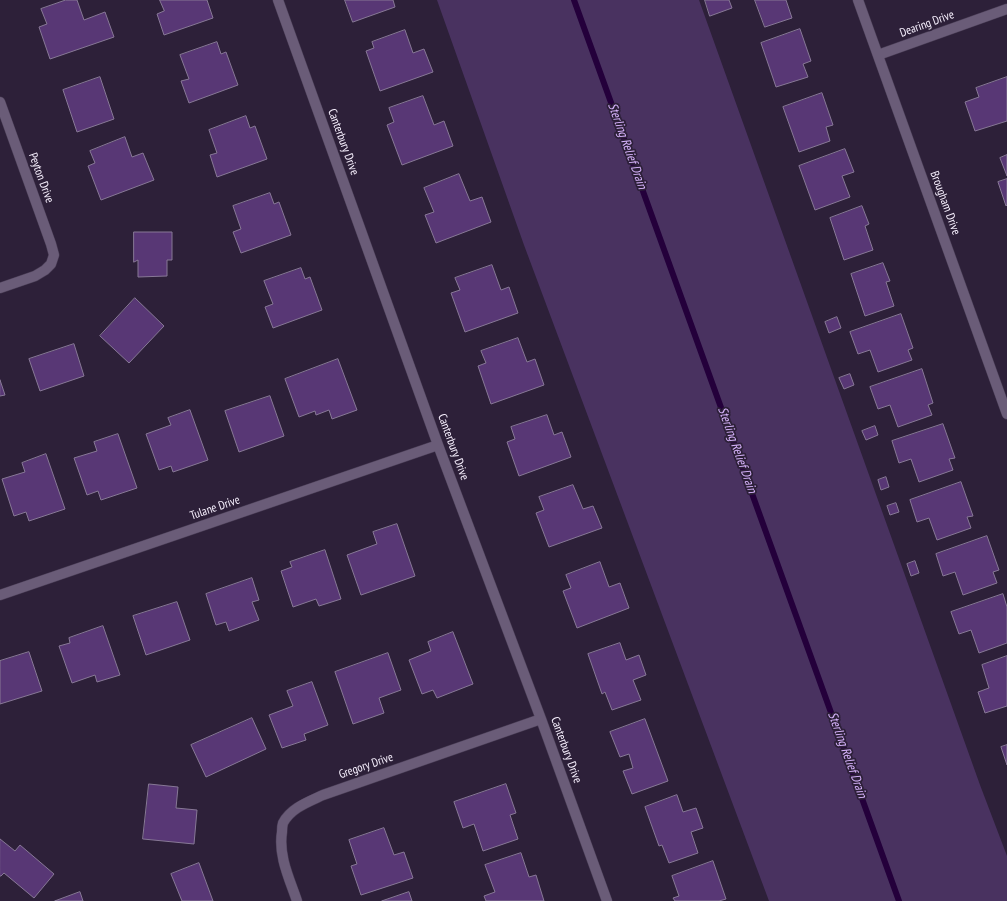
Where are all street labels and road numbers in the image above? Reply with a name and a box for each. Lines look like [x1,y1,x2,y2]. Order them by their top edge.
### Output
street label: Dearing Drive [898,8,956,40]
street label: Canterbury Drive [324,107,362,177]
street label: Peyton Drive [25,151,57,205]
street label: Brougham Drive [927,169,963,237]
street label: Canterbury Drive [434,412,472,482]
street label: Tulane Drive [188,493,242,523]
street label: Canterbury Drive [547,715,585,785]
street label: Gregory Drive [337,750,395,782]

